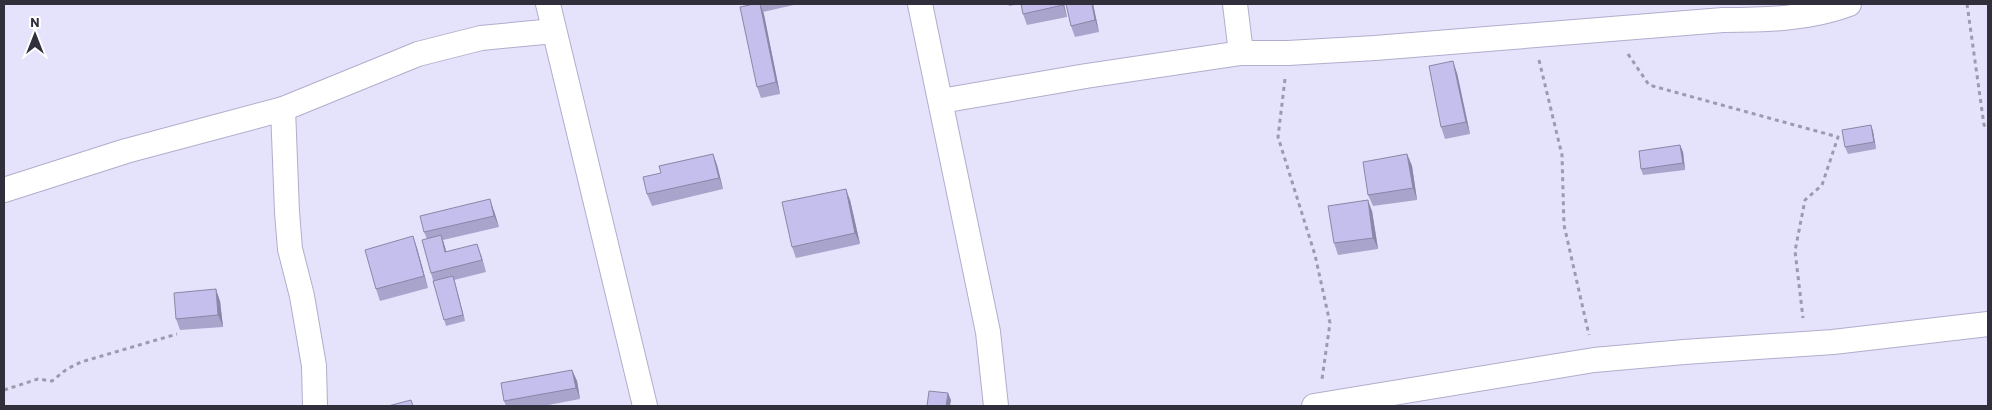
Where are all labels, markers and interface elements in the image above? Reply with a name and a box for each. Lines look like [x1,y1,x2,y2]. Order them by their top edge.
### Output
north arrow [10,10,60,60]
text: N [30,13,40,30]

